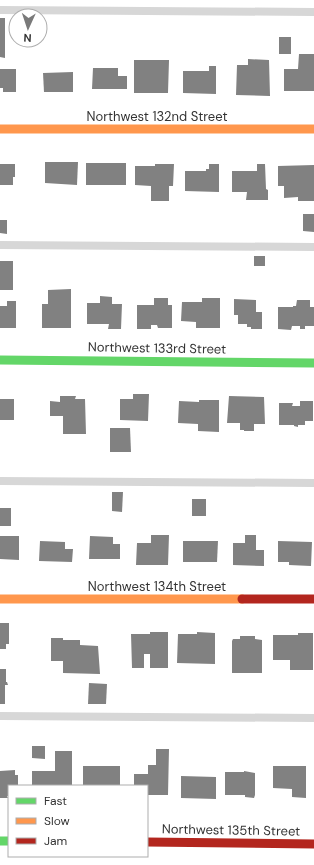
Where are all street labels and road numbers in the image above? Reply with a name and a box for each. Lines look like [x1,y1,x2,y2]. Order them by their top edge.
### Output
street label: Northwest 132nd Street [86,108,228,125]
street label: Northwest 133rd Street [88,338,226,358]
street label: Northwest 134th Street [88,578,226,595]
street label: Northwest 135th Street [162,820,300,840]

